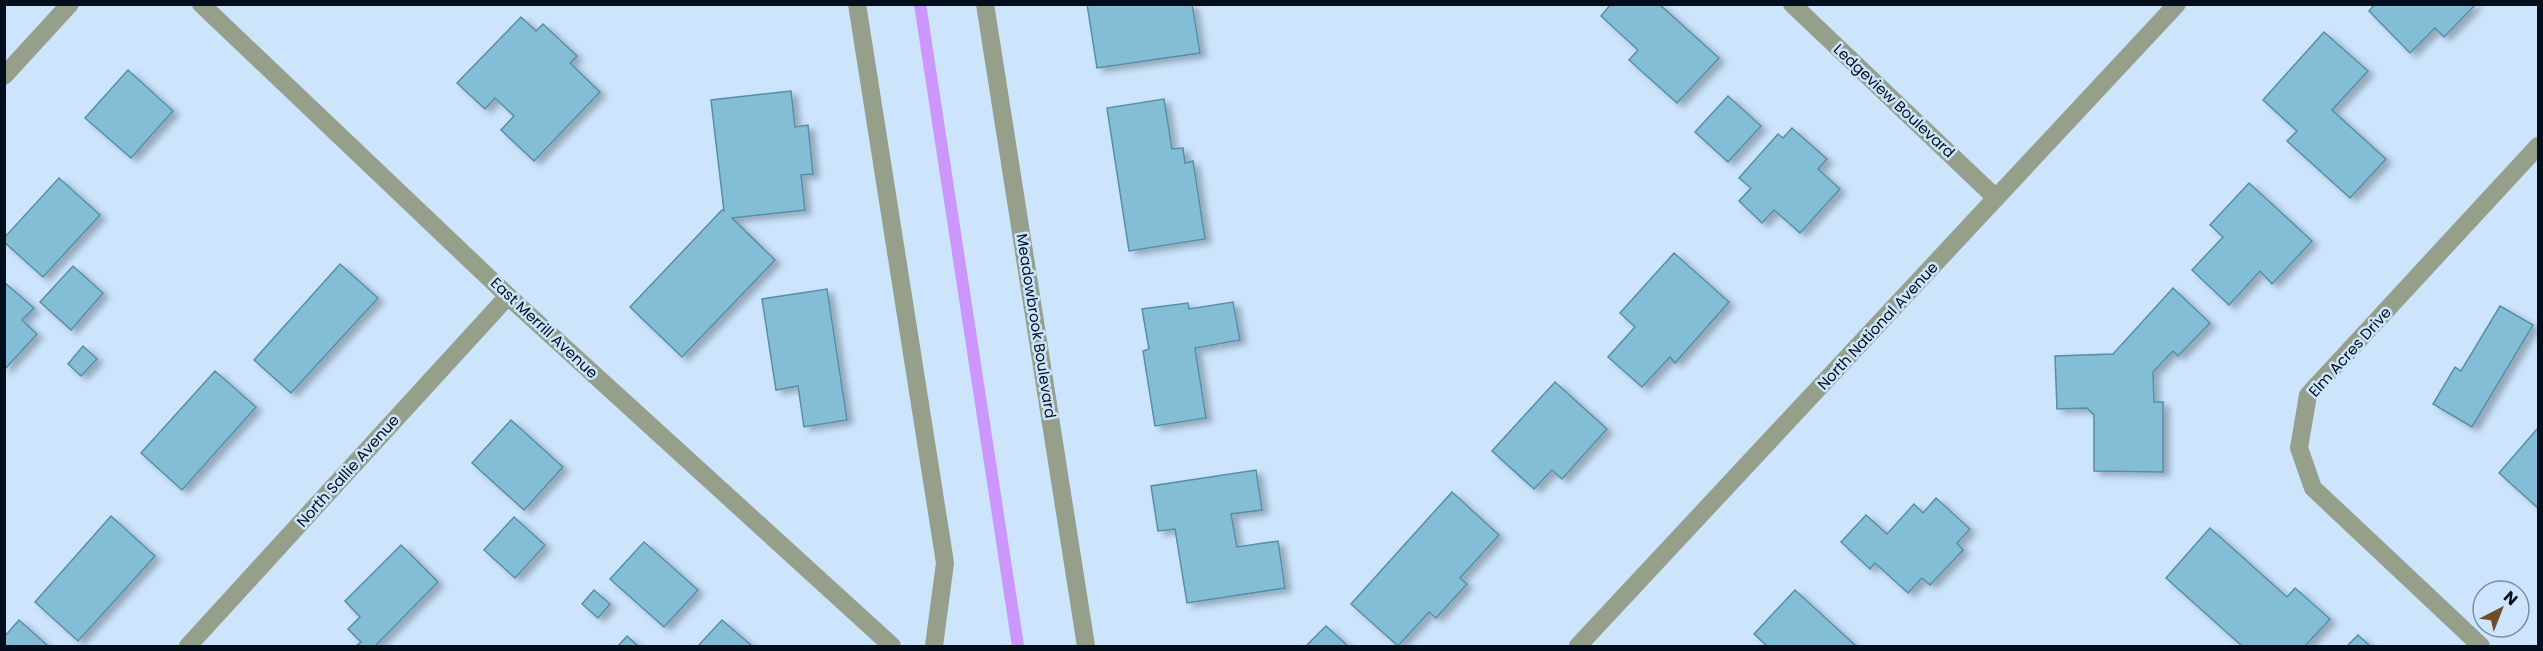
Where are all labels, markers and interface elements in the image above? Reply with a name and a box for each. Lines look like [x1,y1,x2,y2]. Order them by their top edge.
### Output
street label: Ledgeview Boulevard [1829,39,1960,162]
street label: Meadowbrook Boulevard [1012,232,1061,420]
street label: North National Avenue [1813,257,1943,394]
street label: East Merrill Avenue [486,272,603,383]
street label: Elm Acres Drive [2304,302,2396,401]
street label: North Sallie Avenue [291,410,404,531]
north arrow [2471,579,2531,639]
text: N [2499,586,2523,611]

